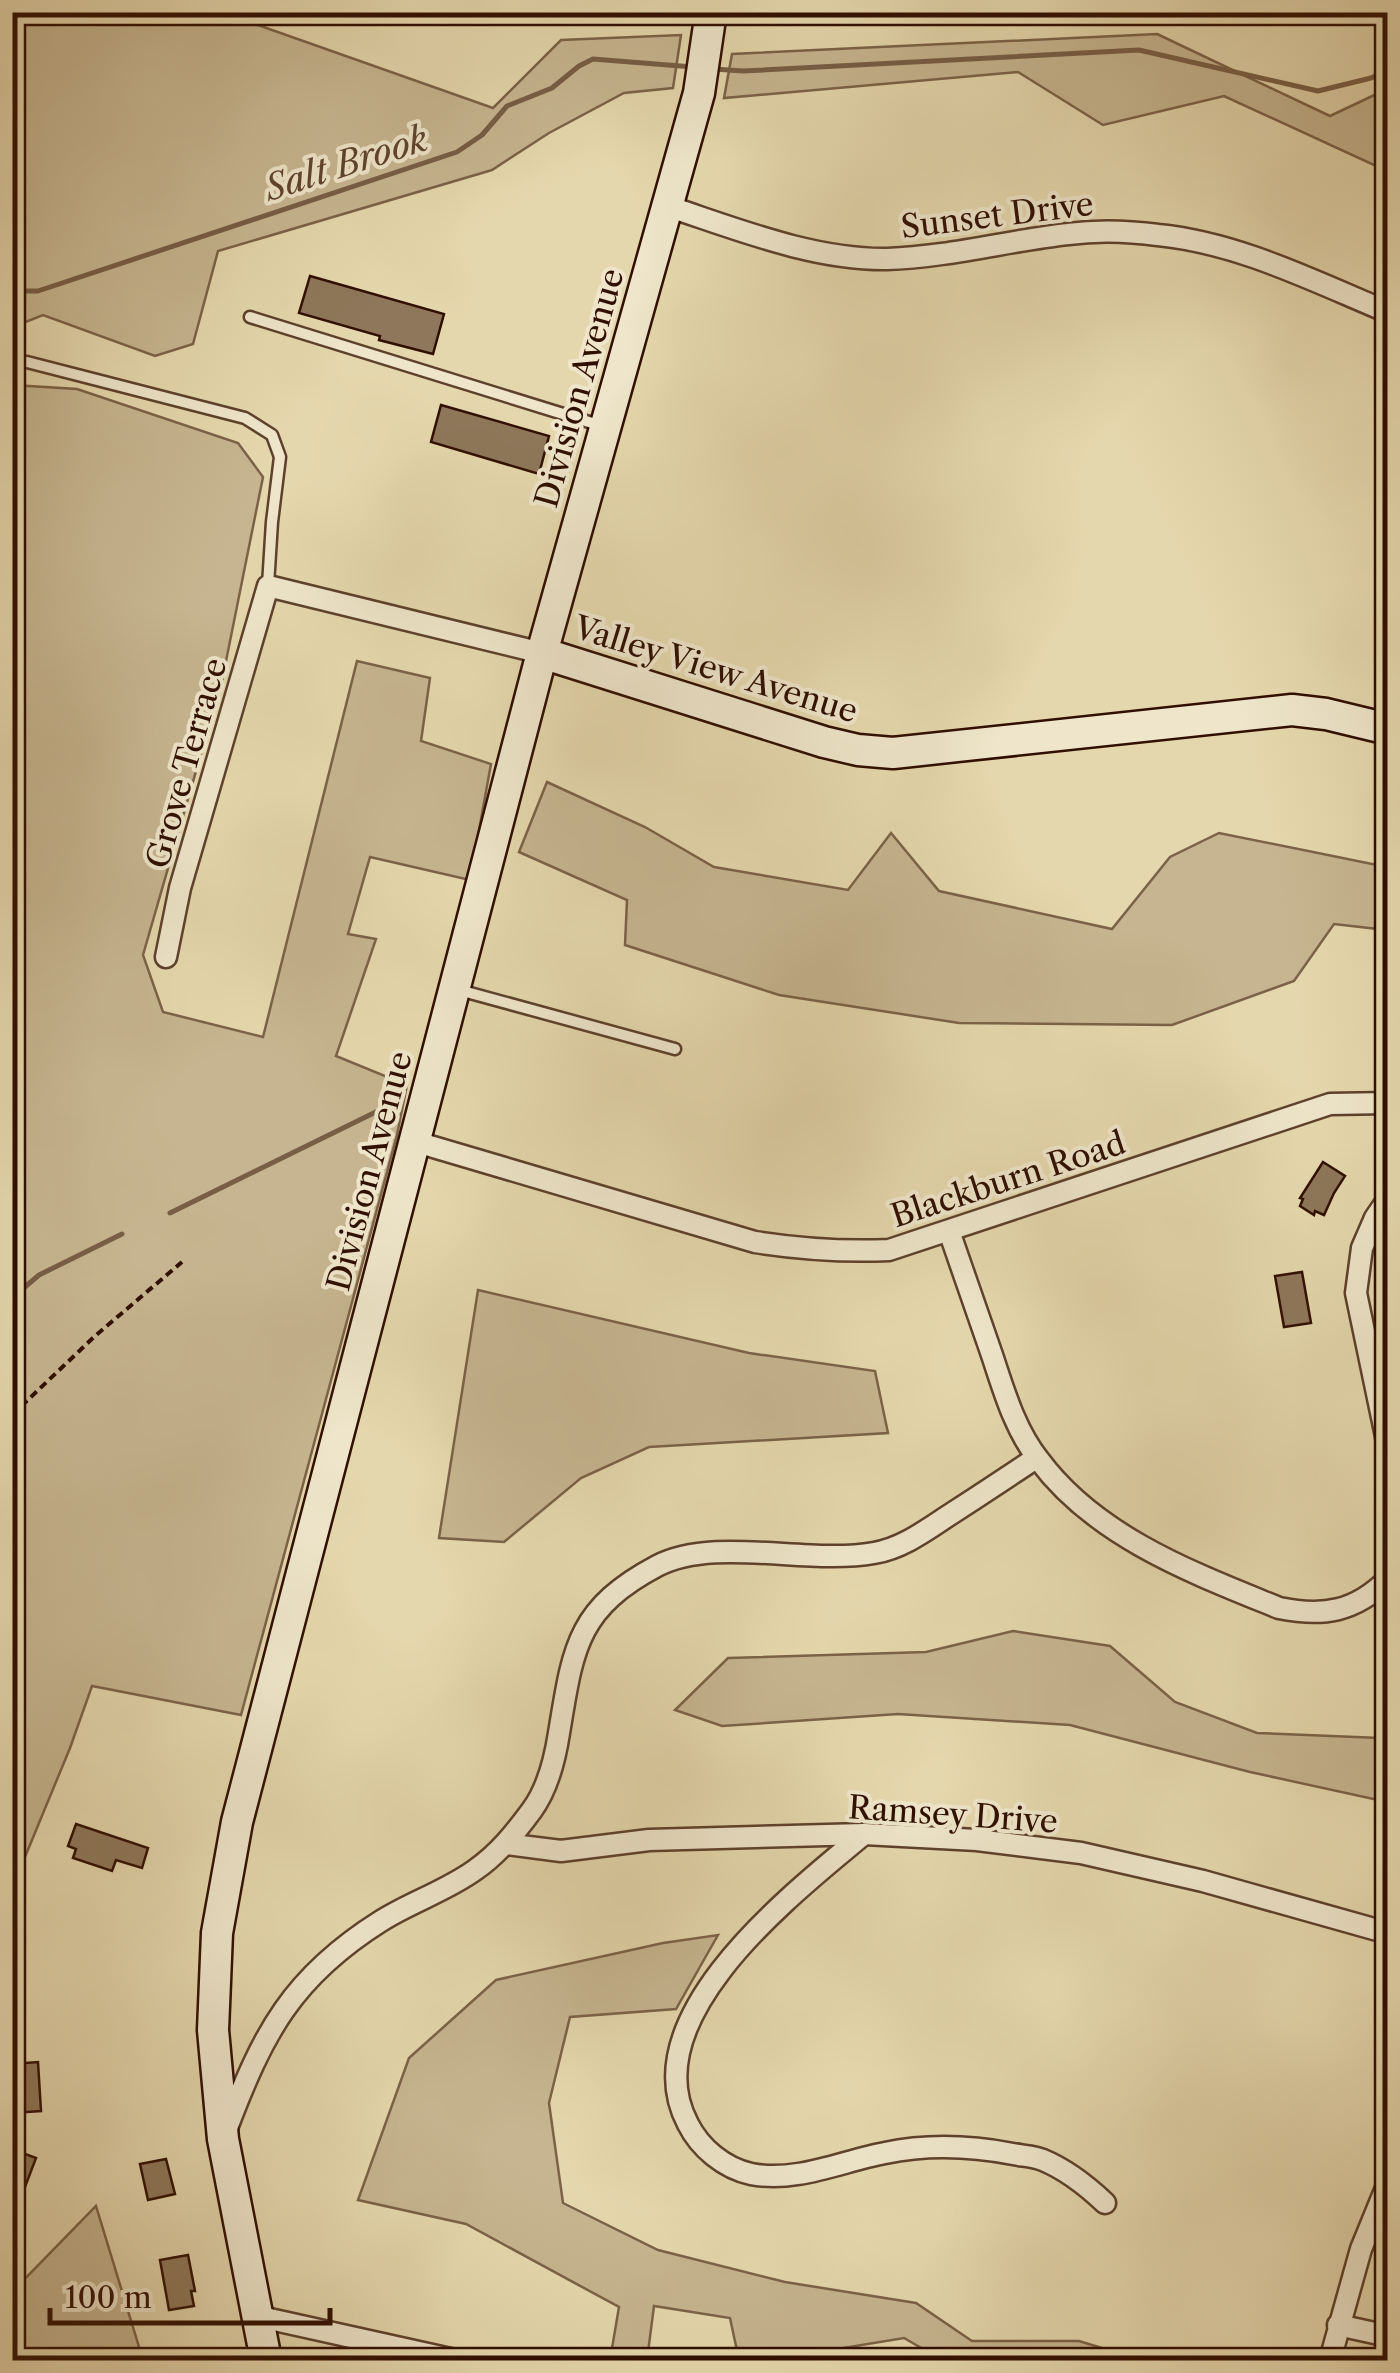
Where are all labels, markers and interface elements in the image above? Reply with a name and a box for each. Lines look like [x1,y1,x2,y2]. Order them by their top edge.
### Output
water label: Salt Brook [257,116,433,210]
street label: Sunset Drive [898,184,1096,246]
street label: Division Avenue [526,264,632,512]
street label: Valley View Avenue [569,607,862,731]
street label: Grove Terrace [137,653,235,873]
street label: Division Avenue [318,1047,420,1295]
street label: Blackburn Road [886,1123,1130,1235]
street label: Ramsey Drive [847,1787,1059,1841]
scale bar [50,2263,330,2325]
text: 100 m [65,2279,152,2316]

